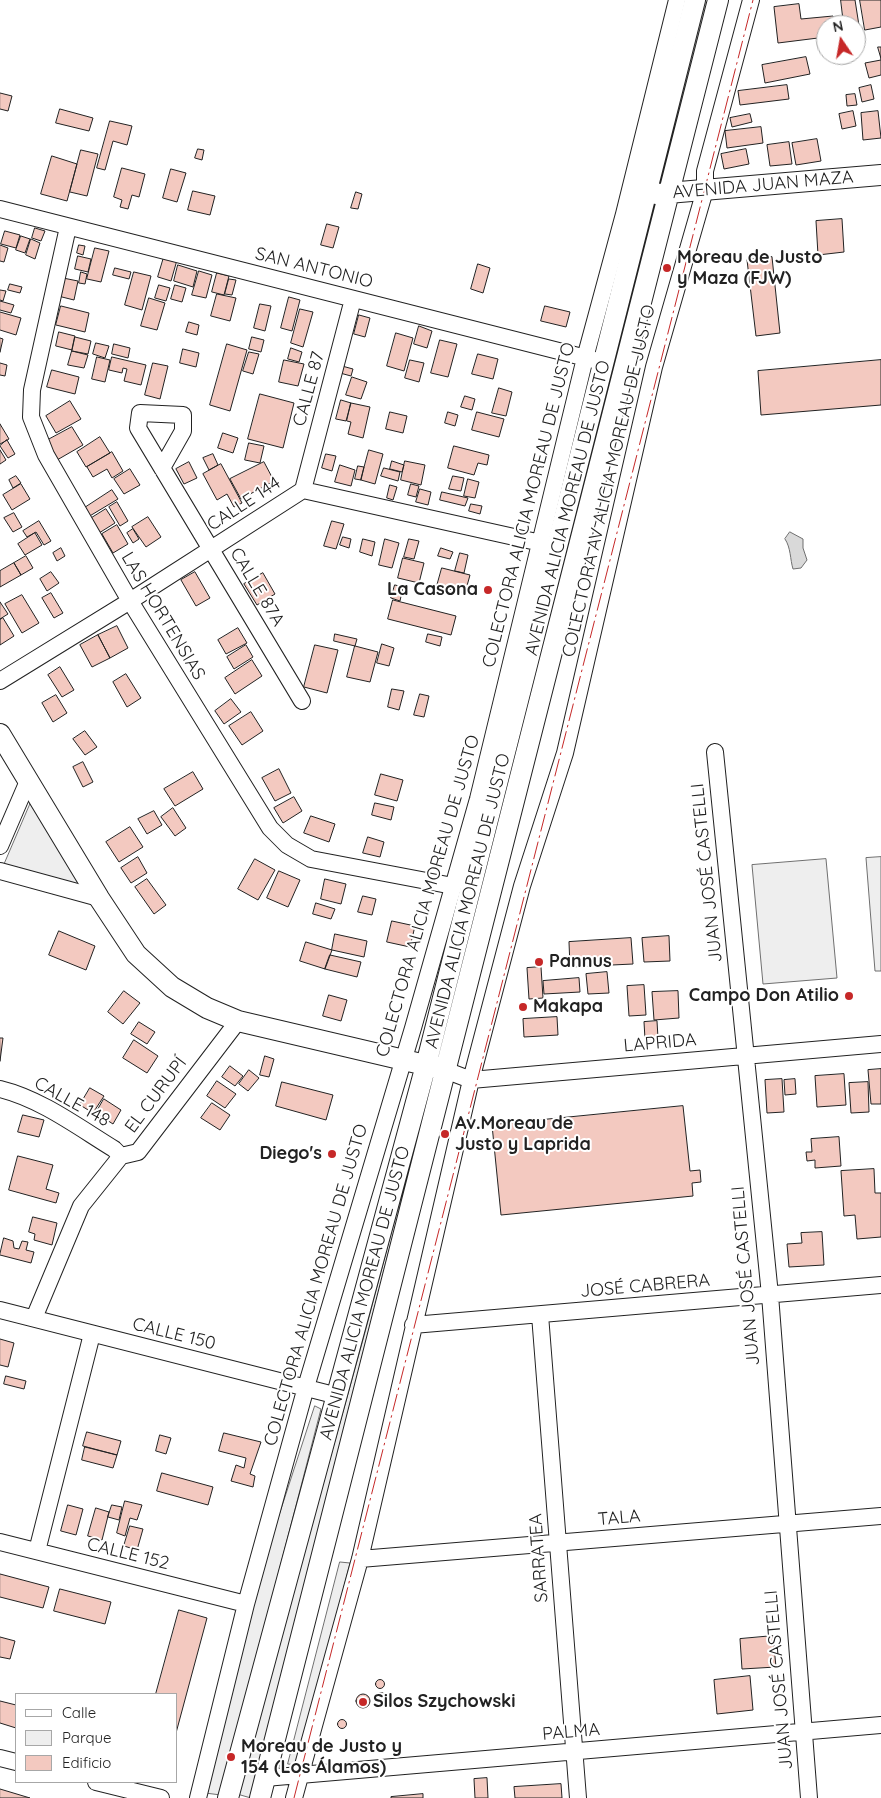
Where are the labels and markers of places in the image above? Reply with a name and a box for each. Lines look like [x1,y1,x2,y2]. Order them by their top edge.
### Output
place label: Moreau de Justo y Maza (FJW) [677,247,822,290]
marker: Moreau de Justo y Maza (FJW) [661,262,673,274]
place label: La Casona [387,579,478,601]
marker: La Casona [482,584,494,596]
place label: Pannus [549,951,612,973]
marker: Pannus [533,956,545,968]
place label: Campo Don Atilio [689,985,839,1007]
marker: Campo Don Atilio [843,990,855,1002]
place label: Makapa [533,996,603,1018]
marker: Makapa [517,1001,529,1013]
place label: Av.Moreau de Justo y Laprida [455,1113,591,1156]
marker: Av.Moreau de Justo y Laprida [439,1128,451,1140]
place label: Diego's [260,1143,322,1165]
marker: Diego's [326,1148,338,1160]
place label: Silos Szychowski [373,1691,516,1713]
marker: Silos Szychowski [357,1696,369,1708]
place label: Moreau de Justo y 154 (Los Álamos) [241,1736,402,1778]
marker: Moreau de Justo y 154 (Los Álamos) [225,1751,237,1763]

